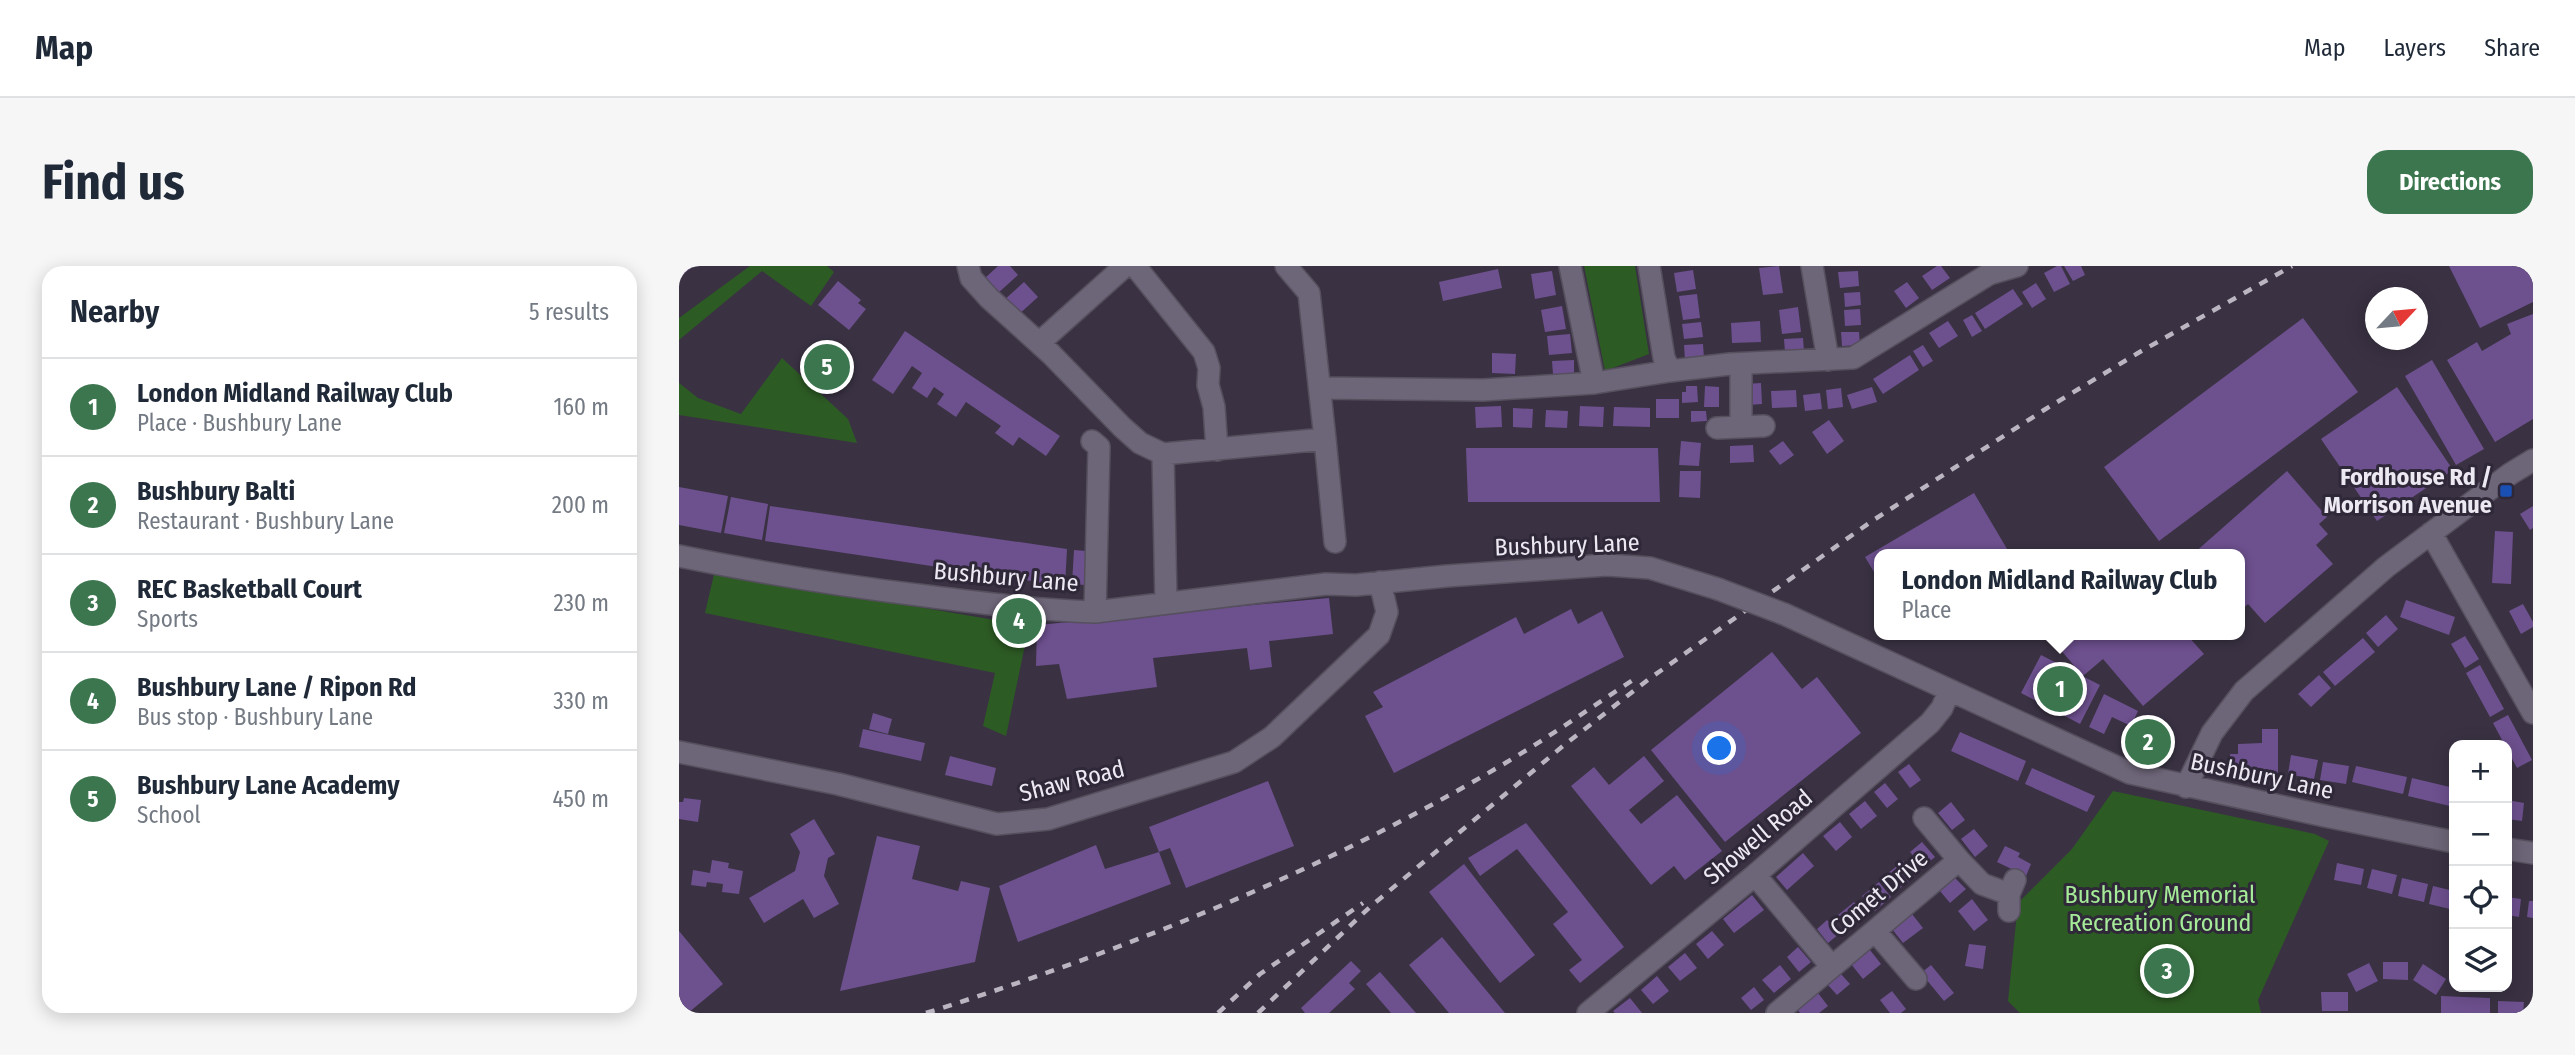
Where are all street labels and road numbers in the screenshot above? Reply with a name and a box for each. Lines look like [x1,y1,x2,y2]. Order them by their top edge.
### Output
street label: Bushbury Lane [1494,528,1640,562]
street label: Bushbury Lane [932,557,1080,597]
street label: Bushbury Lane [2188,747,2336,805]
street label: Shaw Road [1017,754,1127,808]
street label: Showell Road [1698,784,1818,890]
street label: Comet Drive [1824,844,1934,942]

